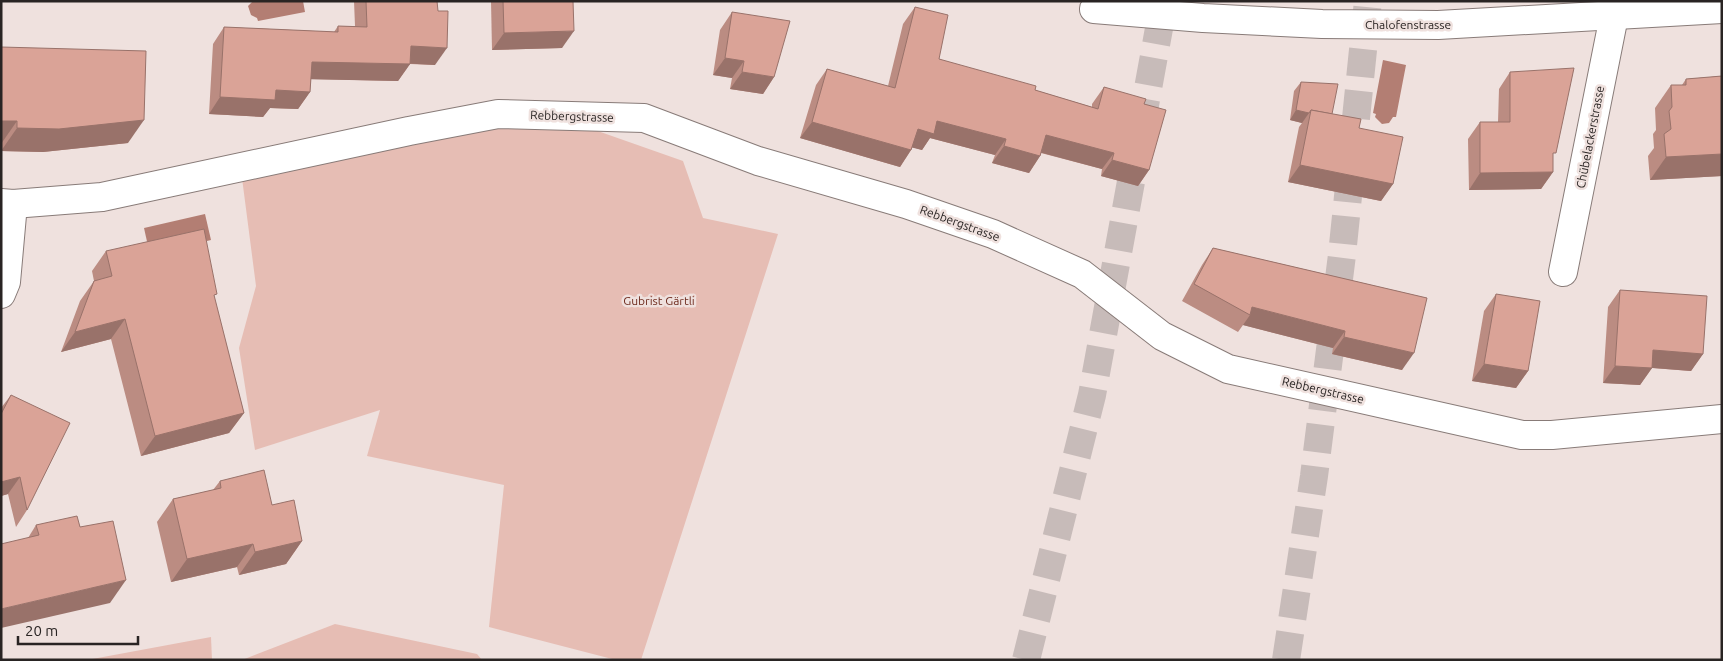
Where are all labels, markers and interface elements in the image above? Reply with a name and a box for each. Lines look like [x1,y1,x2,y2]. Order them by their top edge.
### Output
street label: Chalofenstrasse [1365,18,1451,31]
street label: Chübelackerstrasse [1574,85,1606,189]
street label: Rebbergstrasse [530,108,614,124]
street label: Rebbergstrasse [918,203,1002,243]
park label: Gubrist Gärtli [623,294,695,307]
street label: Rebbergstrasse [1281,374,1365,406]
scale bar [18,614,138,646]
text: 20 m [25,622,58,639]

